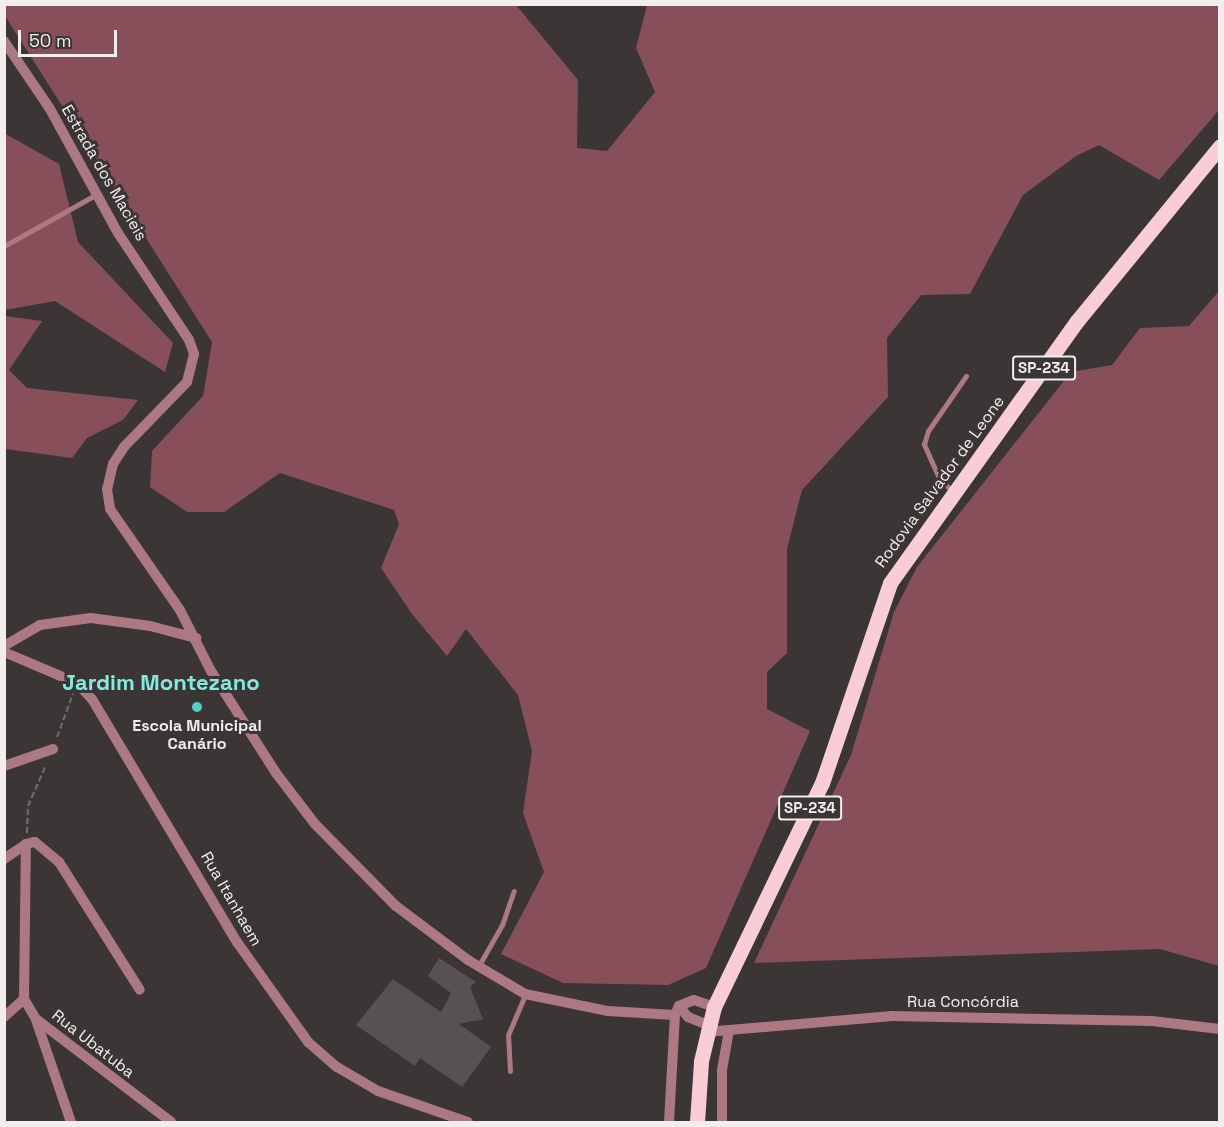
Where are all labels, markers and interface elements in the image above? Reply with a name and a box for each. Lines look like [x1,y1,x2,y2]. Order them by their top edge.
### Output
scale bar [21,18,120,56]
text: 50 m [29,29,71,52]
street label: Estrada dos Macieis [57,102,151,244]
road number: SP-234 [1011,356,1077,380]
street label: Rodovia Salvador de Leone [871,392,1009,572]
district label: Jardim Montezano [62,670,260,696]
marker: Escola Municipal Canário [190,700,204,714]
place label: Escola Municipal Canário [132,716,262,754]
road number: SP-234 [777,796,843,820]
street label: Rua Itanhaem [196,849,266,949]
street label: Rua Concórdia [907,992,1019,1012]
street label: Rua Ubatuba [48,1006,138,1082]

